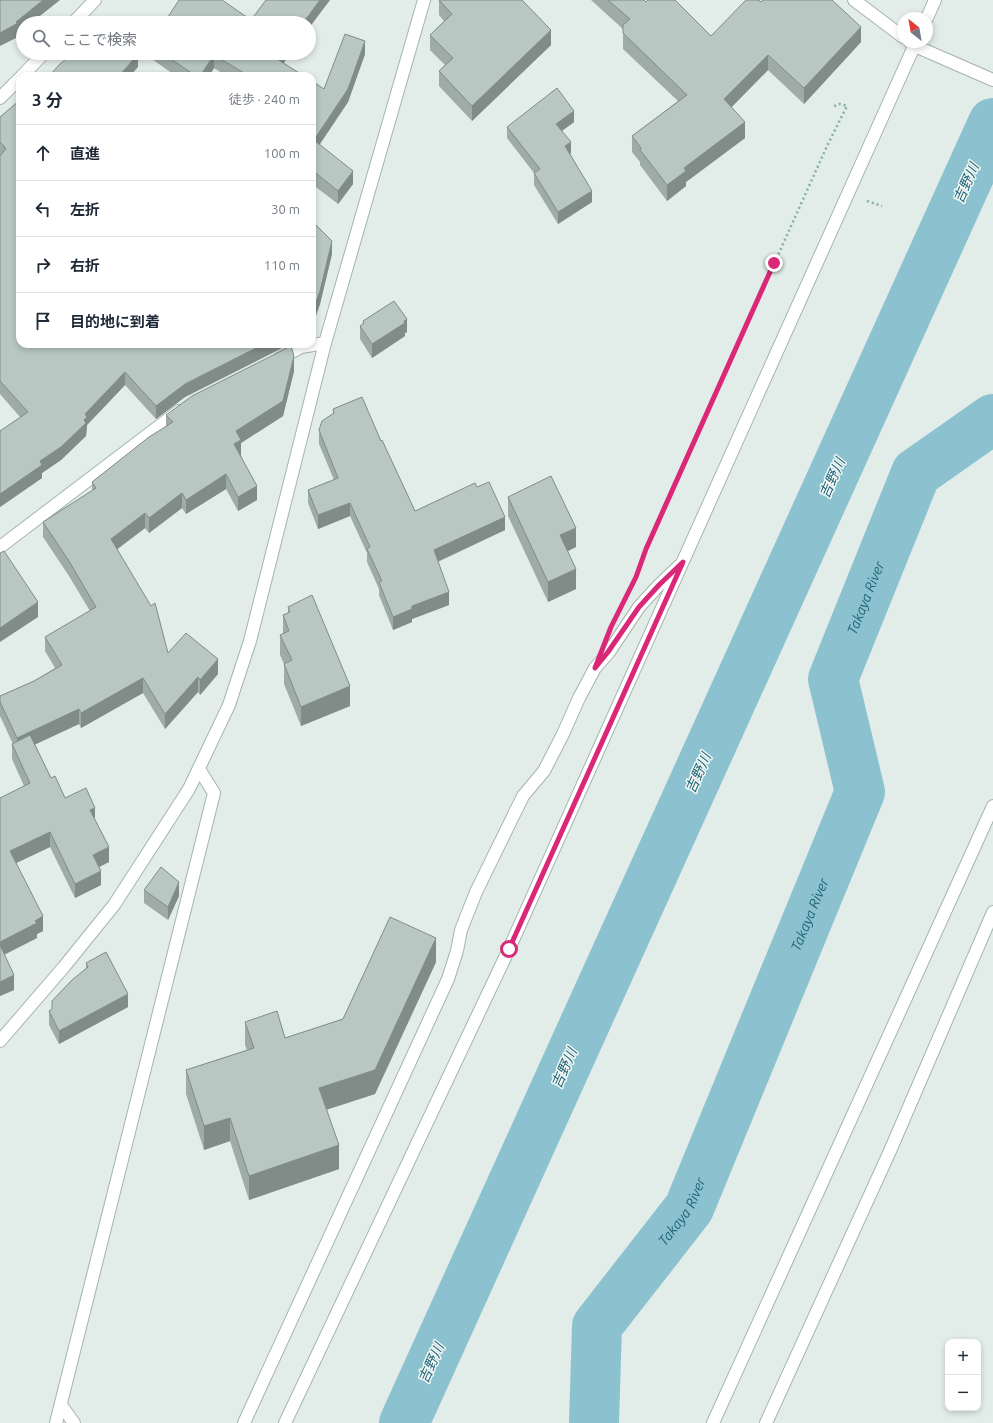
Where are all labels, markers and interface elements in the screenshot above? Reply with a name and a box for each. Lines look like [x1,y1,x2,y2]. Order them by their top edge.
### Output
north arrow [897,12,933,48]
search box [16,16,316,60]
icon: search [30,27,52,49]
text: ここで検索 [62,31,137,48]
text: 3 分 [32,90,63,109]
text: 徒歩 · 240 m [229,92,300,106]
icon: ahead [32,142,54,164]
text: 直進 [70,145,100,162]
text: 100 m [264,146,300,160]
water label: 吉野川 [950,159,983,205]
icon: left [32,198,54,220]
text: 左折 [70,201,100,218]
text: 30 m [271,202,300,216]
icon: right [32,254,54,276]
route end [765,254,783,272]
text: 右折 [70,257,100,274]
text: 110 m [264,258,300,272]
icon: arrive [32,310,54,332]
text: 目的地に到着 [70,313,160,330]
water label: 吉野川 [816,454,849,500]
water label: Takaya River [844,559,888,637]
water label: 吉野川 [682,749,715,795]
water label: Takaya River [788,875,832,953]
route start [500,940,518,958]
water label: 吉野川 [548,1044,581,1090]
water label: Takaya River [655,1175,709,1249]
water label: 吉野川 [415,1339,448,1385]
map controls [945,1339,981,1411]
button: + [945,1339,981,1375]
button: − [945,1375,981,1411]

